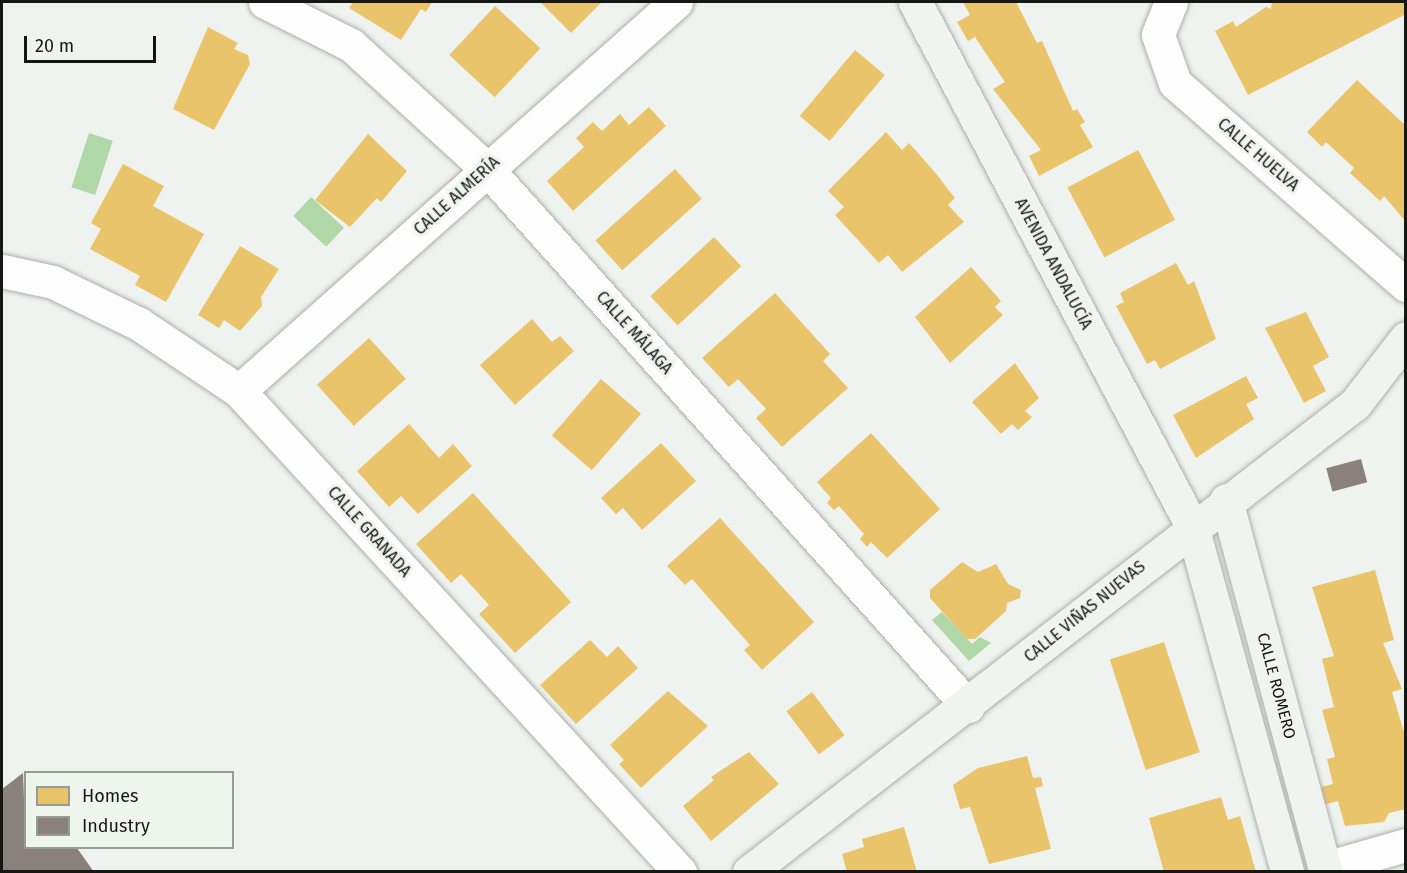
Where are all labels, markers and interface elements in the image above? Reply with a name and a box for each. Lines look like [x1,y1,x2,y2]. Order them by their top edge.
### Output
scale bar [27,24,159,62]
text: 20 m [35,35,74,57]
street label: CALLE HUELVA [1213,114,1303,196]
street label: CALLE ALMERÍA [410,153,504,239]
street label: AVENIDA ANDALUCÍA [1010,195,1096,333]
street label: CALLE MÁLAGA [592,288,676,378]
street label: CALLE GRANADA [323,483,415,581]
street label: CALLE VIÑAS NUEVAS [1021,557,1149,667]
street label: CALLE ROMERO [1253,631,1299,741]
legend [24,771,234,849]
text: Homes [82,785,138,807]
text: Industry [82,815,150,837]

